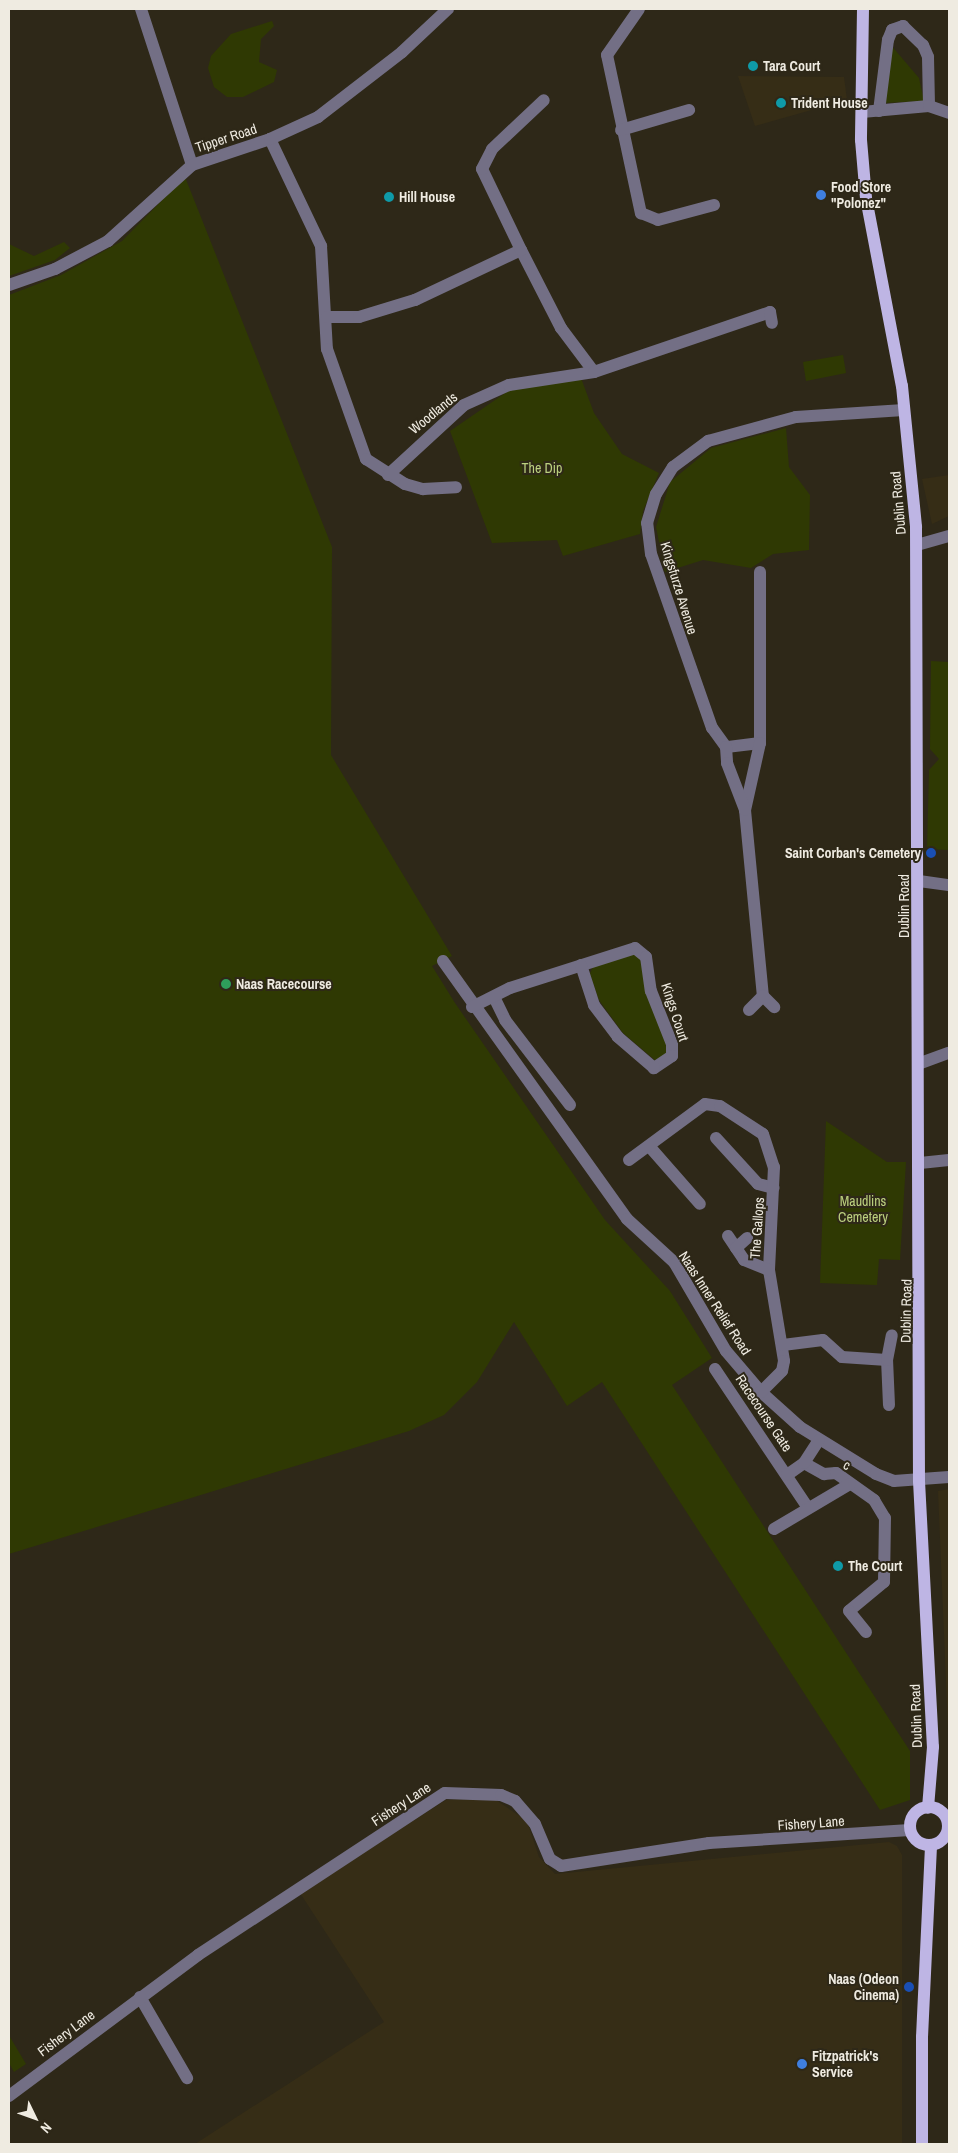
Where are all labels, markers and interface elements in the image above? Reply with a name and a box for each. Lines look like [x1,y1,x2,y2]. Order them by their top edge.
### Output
place label: Tara Court [763,58,820,74]
marker: Tara Court [747,60,759,72]
place label: Trident House [791,95,868,111]
marker: Trident House [775,97,787,109]
street label: Tipper Road [193,120,259,156]
place label: Food Store "Polonez" [831,179,891,212]
place label: Hill House [399,189,455,205]
marker: Food Store "Polonez" [815,189,827,201]
marker: Hill House [383,191,395,203]
street label: Woodlands [405,388,461,438]
park label: The Dip [522,460,562,476]
street label: Dublin Road [887,470,909,536]
street label: Kingsfurze Avenue [657,539,701,637]
place label: Saint Corban's Cemetery [785,845,921,861]
marker: Saint Corban's Cemetery [925,847,937,859]
street label: Dublin Road [896,874,912,938]
place label: Naas Racecourse [236,976,332,992]
marker: Naas Racecourse [220,978,232,990]
street label: Kings Court [658,981,692,1043]
park label: Maudlins Cemetery [838,1193,888,1226]
street label: The Gallops [746,1197,768,1259]
street label: Naas Inner Relief Road [675,1248,755,1358]
street label: Dublin Road [897,1279,915,1343]
street label: Racecourse Gate [732,1371,796,1455]
street label: c [841,1456,853,1474]
place label: The Court [848,1558,902,1574]
marker: The Court [832,1560,844,1572]
street label: Dublin Road [906,1684,926,1748]
street label: Fishery Lane [368,1779,434,1829]
street label: Fishery Lane [777,1812,845,1834]
place label: Naas (Odeon Cinema) [828,1971,899,2004]
marker: Naas (Odeon Cinema) [903,1981,915,1993]
street label: Fishery Lane [34,2006,98,2060]
place label: Fitzpatrick's Service [812,2048,879,2080]
marker: Fitzpatrick's Service [796,2058,808,2070]
north arrow [10,2093,60,2143]
text: N [37,2119,56,2137]

